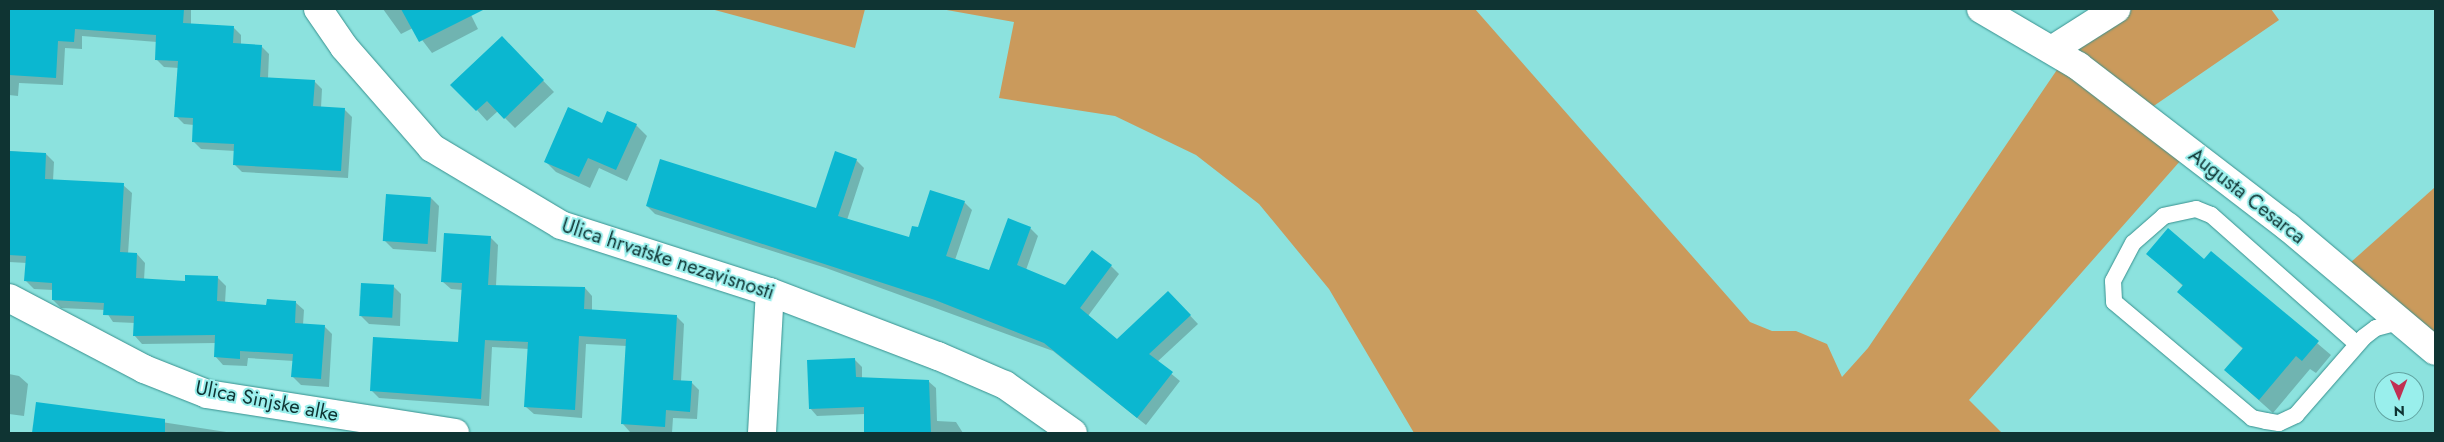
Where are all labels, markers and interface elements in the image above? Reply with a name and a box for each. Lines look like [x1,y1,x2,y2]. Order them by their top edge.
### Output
street label: Augusta Cesarca [2184,143,2310,249]
street label: Ulica hrvatske nezavisnosti [559,213,777,305]
north arrow [2374,372,2424,422]
street label: Ulica Sinjske alke [194,375,340,427]
text: N [2394,401,2405,421]

